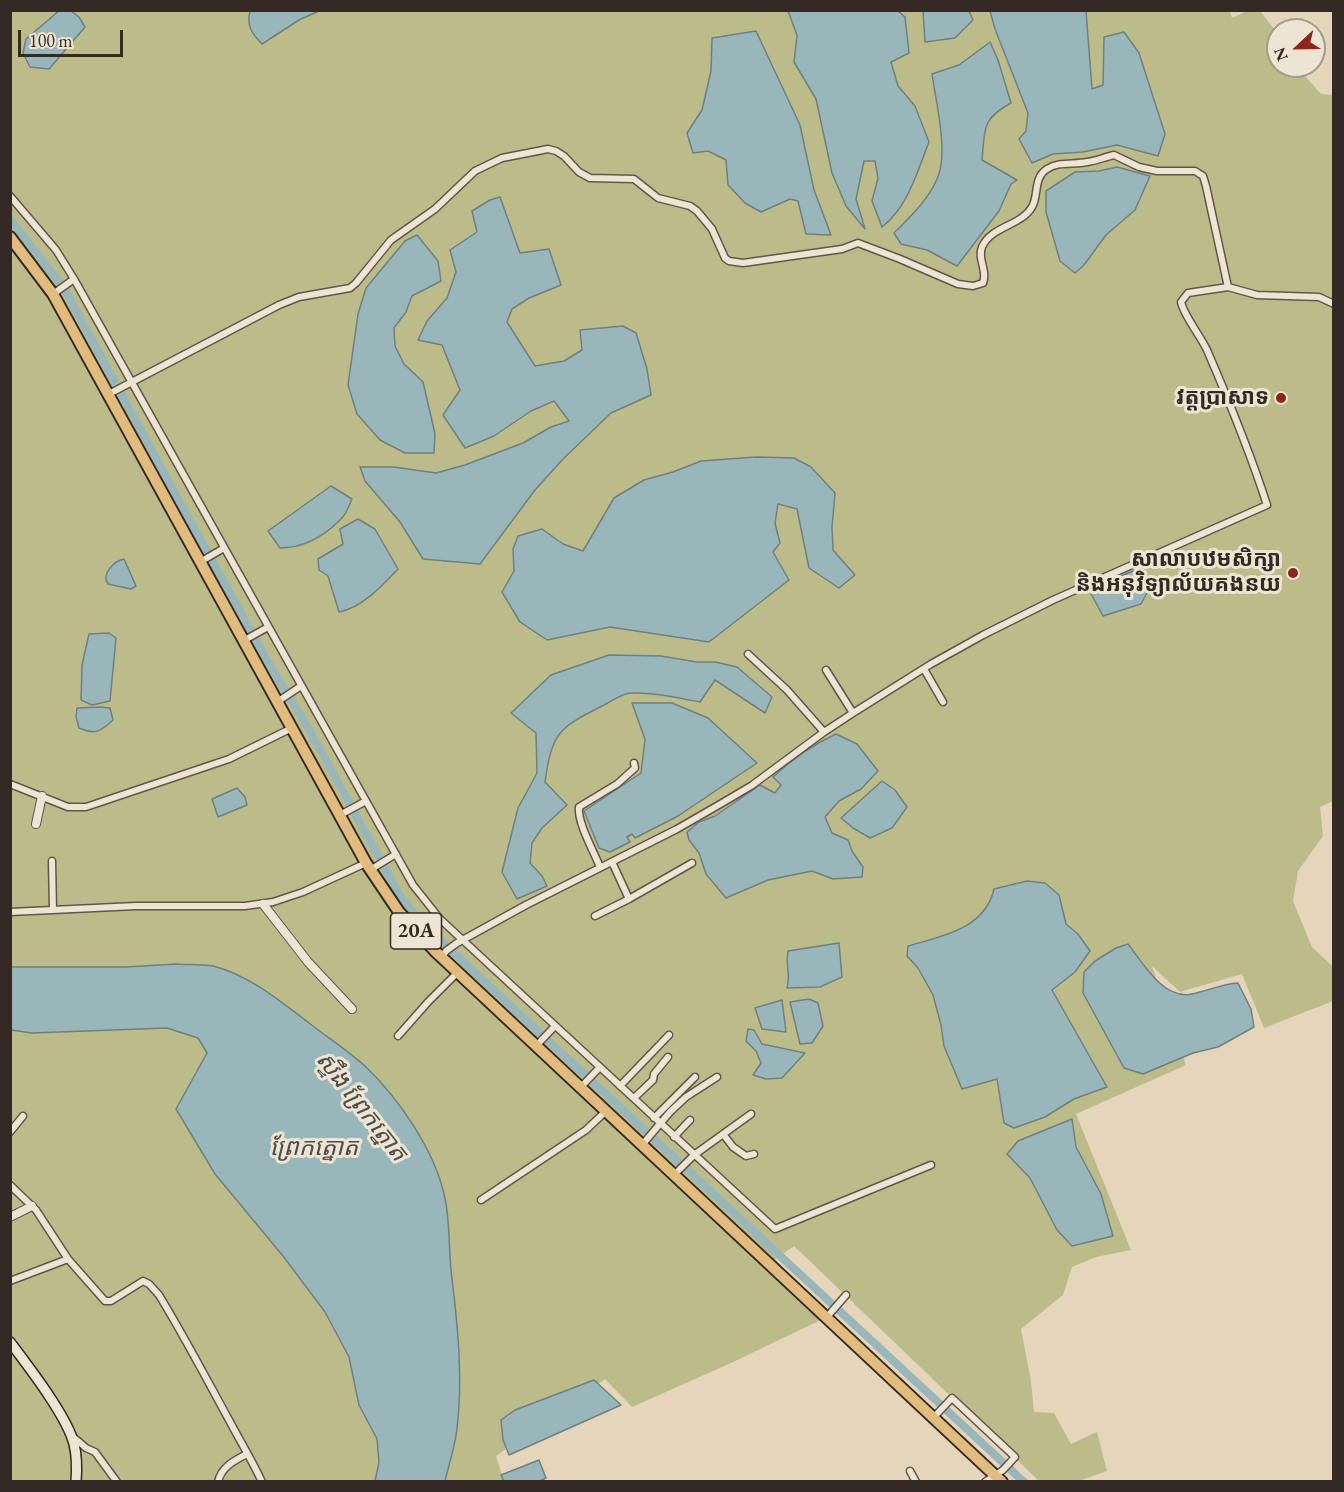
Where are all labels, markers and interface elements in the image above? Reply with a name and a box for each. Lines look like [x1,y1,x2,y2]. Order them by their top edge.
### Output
scale bar [21,18,126,56]
north arrow [1266,18,1326,78]
text: 100 m [29,29,73,52]
text: N [1269,44,1293,64]
place label: វត្តប្រាសាទ [1176,385,1269,411]
marker: វត្តប្រាសាទ [1274,391,1288,405]
place label: សាលាបឋមសិក្សា និងអនុវិទ្យាល័យគងនយ [1076,547,1281,598]
marker: សាលាបឋមសិក្សា និងអនុវិទ្យាល័យគងនយ [1286,566,1300,580]
road number: 20A [390,913,442,949]
water label: ស្ទឹង ព្រែកត្នោត [309,1047,413,1167]
water label: ព្រែកត្នោត [270,1134,358,1162]

